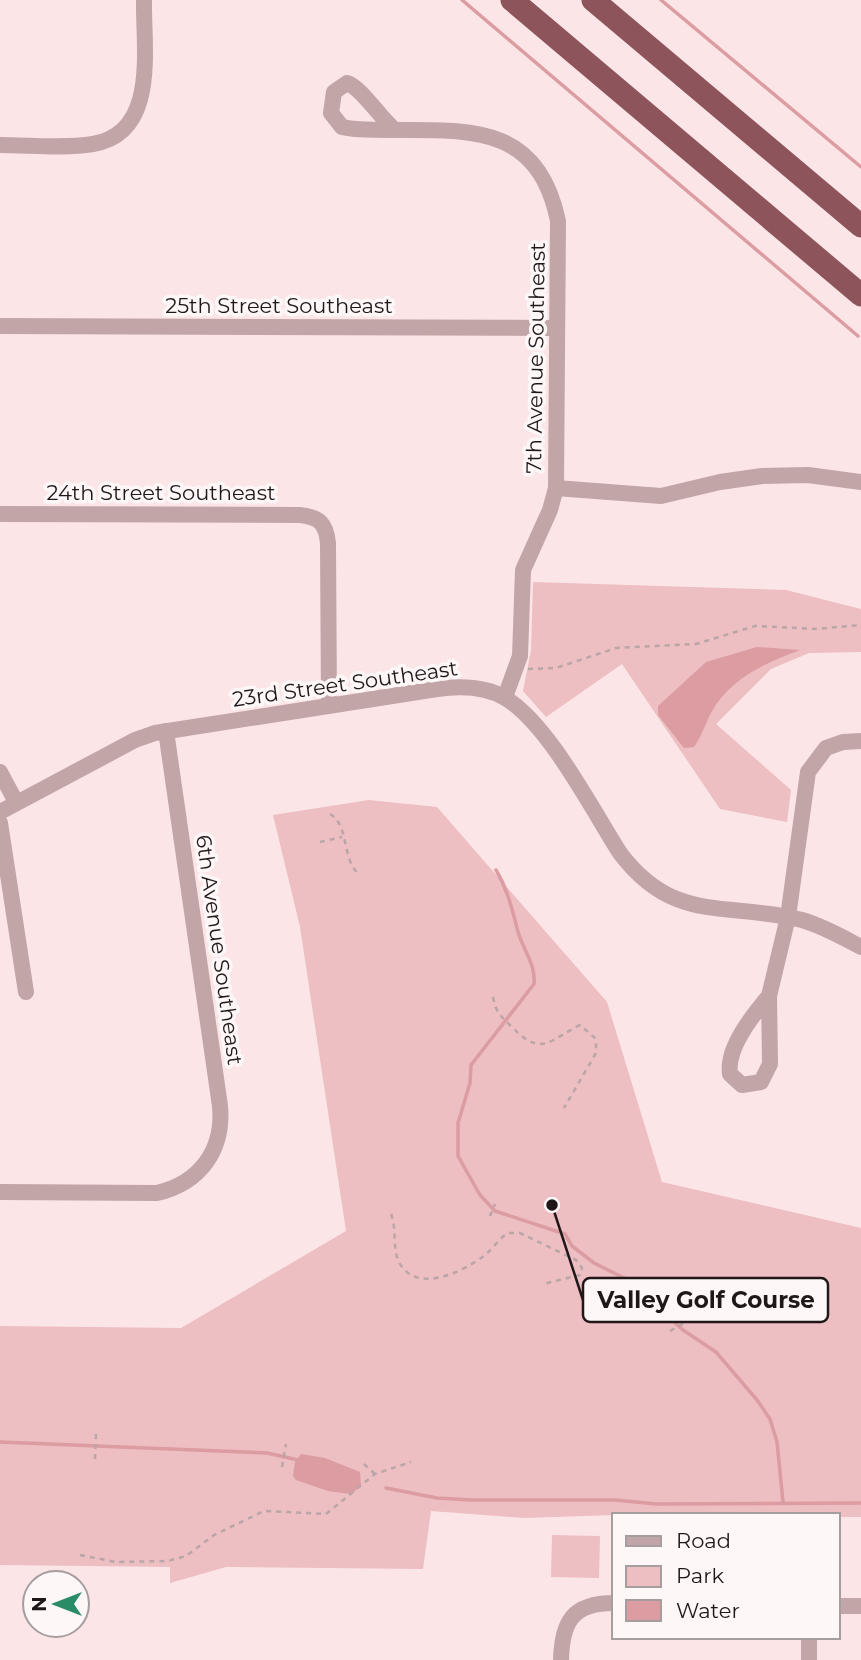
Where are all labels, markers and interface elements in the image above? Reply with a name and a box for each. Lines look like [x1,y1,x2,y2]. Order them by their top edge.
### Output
street label: 7th Avenue Southeast [521,242,550,474]
street label: 25th Street Southeast [165,293,393,318]
street label: 24th Street Southeast [47,480,276,505]
street label: 23rd Street Southeast [231,655,459,712]
street label: 6th Avenue Southeast [191,833,248,1067]
callout: Valley Golf Course [583,1278,828,1322]
text: Valley Golf Course [596,1286,815,1314]
legend [612,1513,840,1639]
text: Road [676,1528,731,1553]
text: Park [676,1563,724,1588]
north arrow [21,1569,91,1639]
text: N [28,1596,51,1612]
text: Water [676,1598,740,1623]

